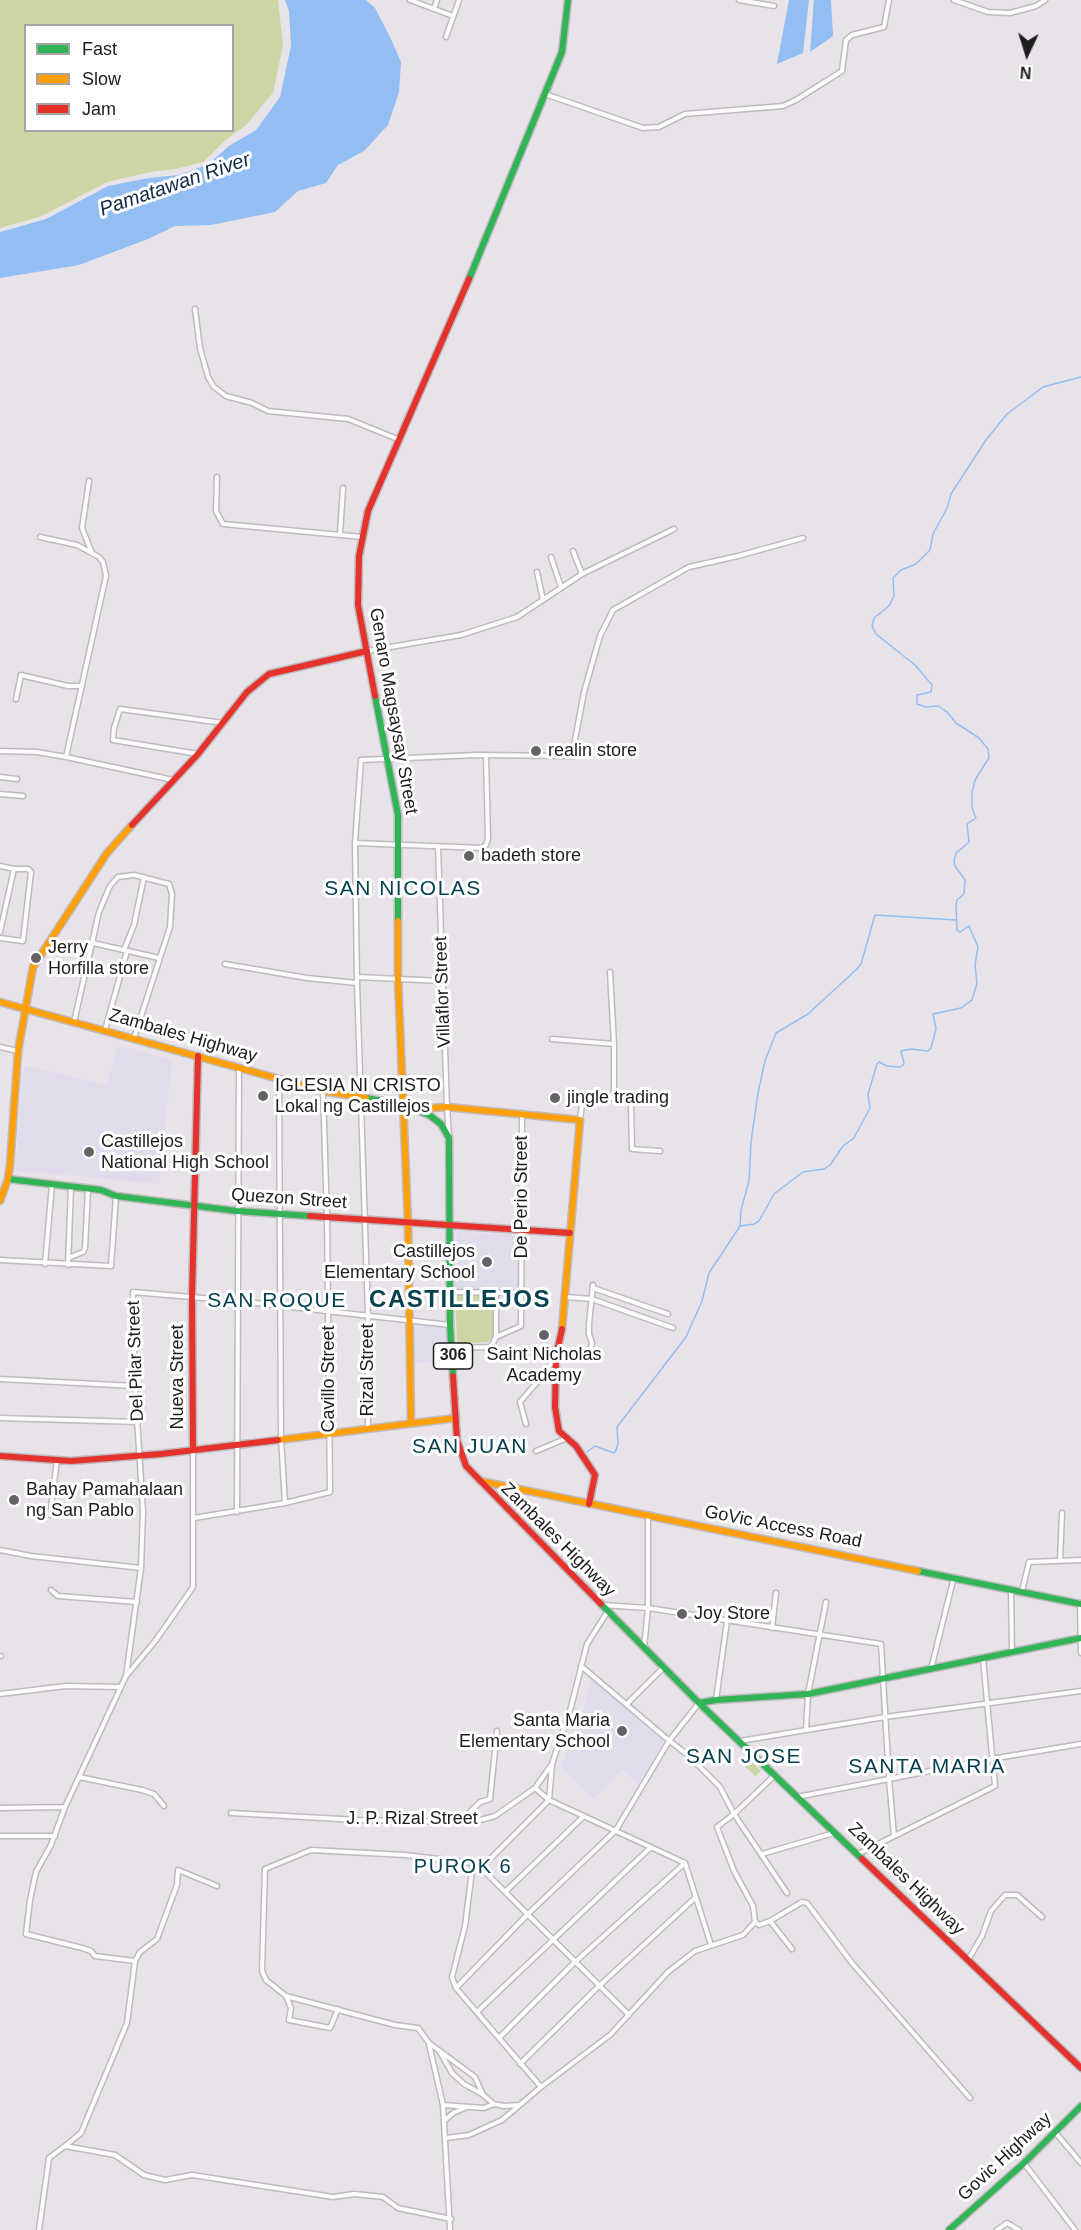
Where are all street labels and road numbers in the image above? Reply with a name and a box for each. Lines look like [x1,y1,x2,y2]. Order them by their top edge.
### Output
street label: Genaro Magsaysay Street [364,606,422,816]
street label: Villaflor Street [430,936,456,1048]
street label: Zambales Highway [106,1005,260,1067]
street label: De Perio Street [511,1135,533,1259]
street label: Quezon Street [230,1184,348,1214]
street label: Del Pilar Street [123,1300,149,1422]
street label: Rizal Street [357,1323,379,1417]
street label: Nueva Street [167,1324,189,1430]
street label: Cavillo Street [318,1325,340,1433]
road number: 306 [434,1343,472,1369]
street label: Zambales Highway [496,1478,620,1602]
street label: GoVic Access Road [703,1501,863,1553]
street label: J. P. Rizal Street [346,1808,478,1830]
street label: Zambales Highway [843,1818,969,1940]
street label: Govic Highway [954,2108,1056,2206]

